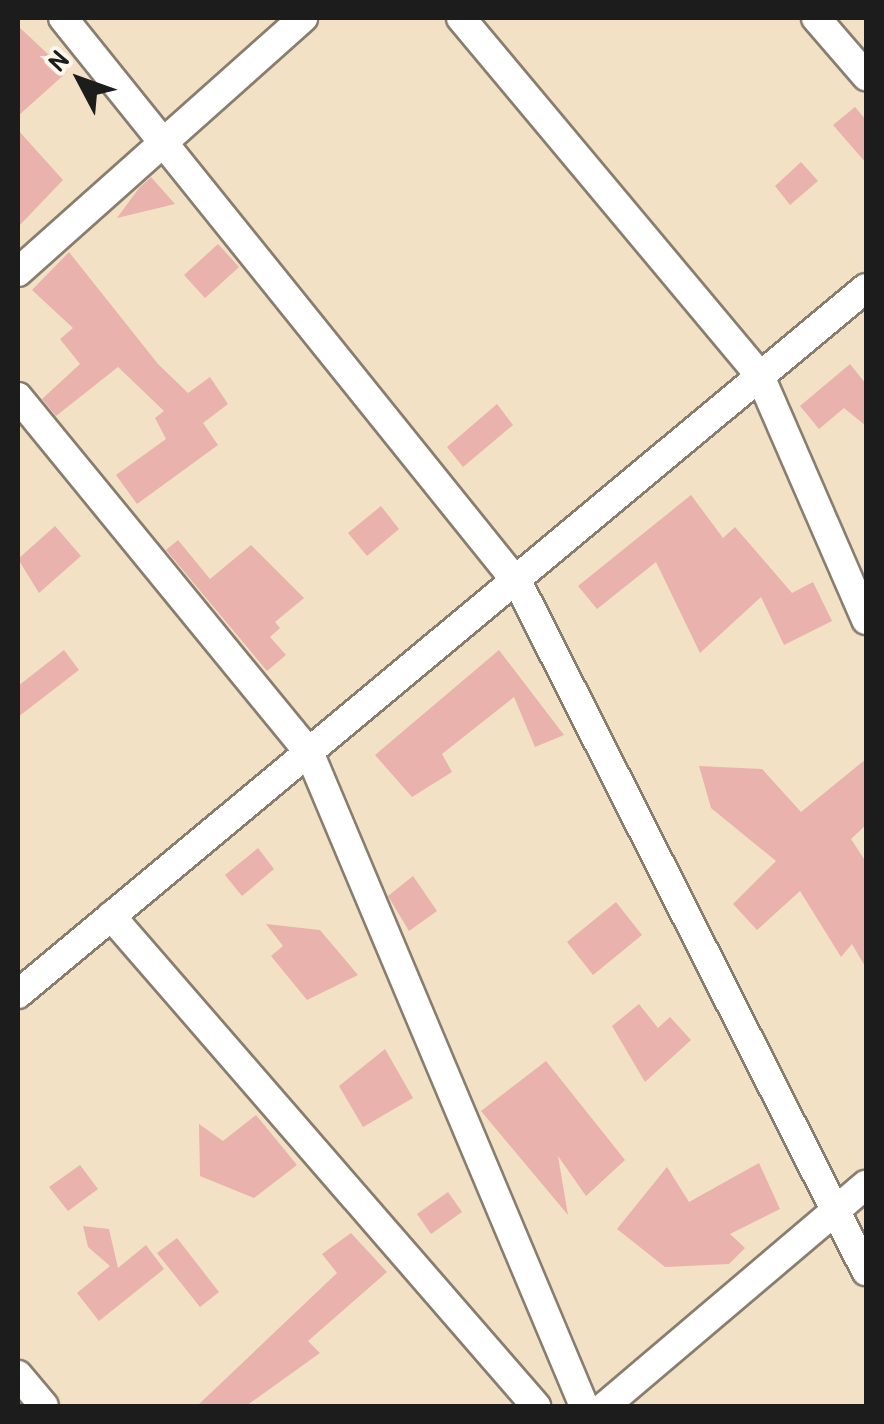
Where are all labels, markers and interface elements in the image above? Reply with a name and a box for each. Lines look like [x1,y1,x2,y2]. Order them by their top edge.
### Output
north arrow [30,30,130,130]
text: N [38,42,77,78]

